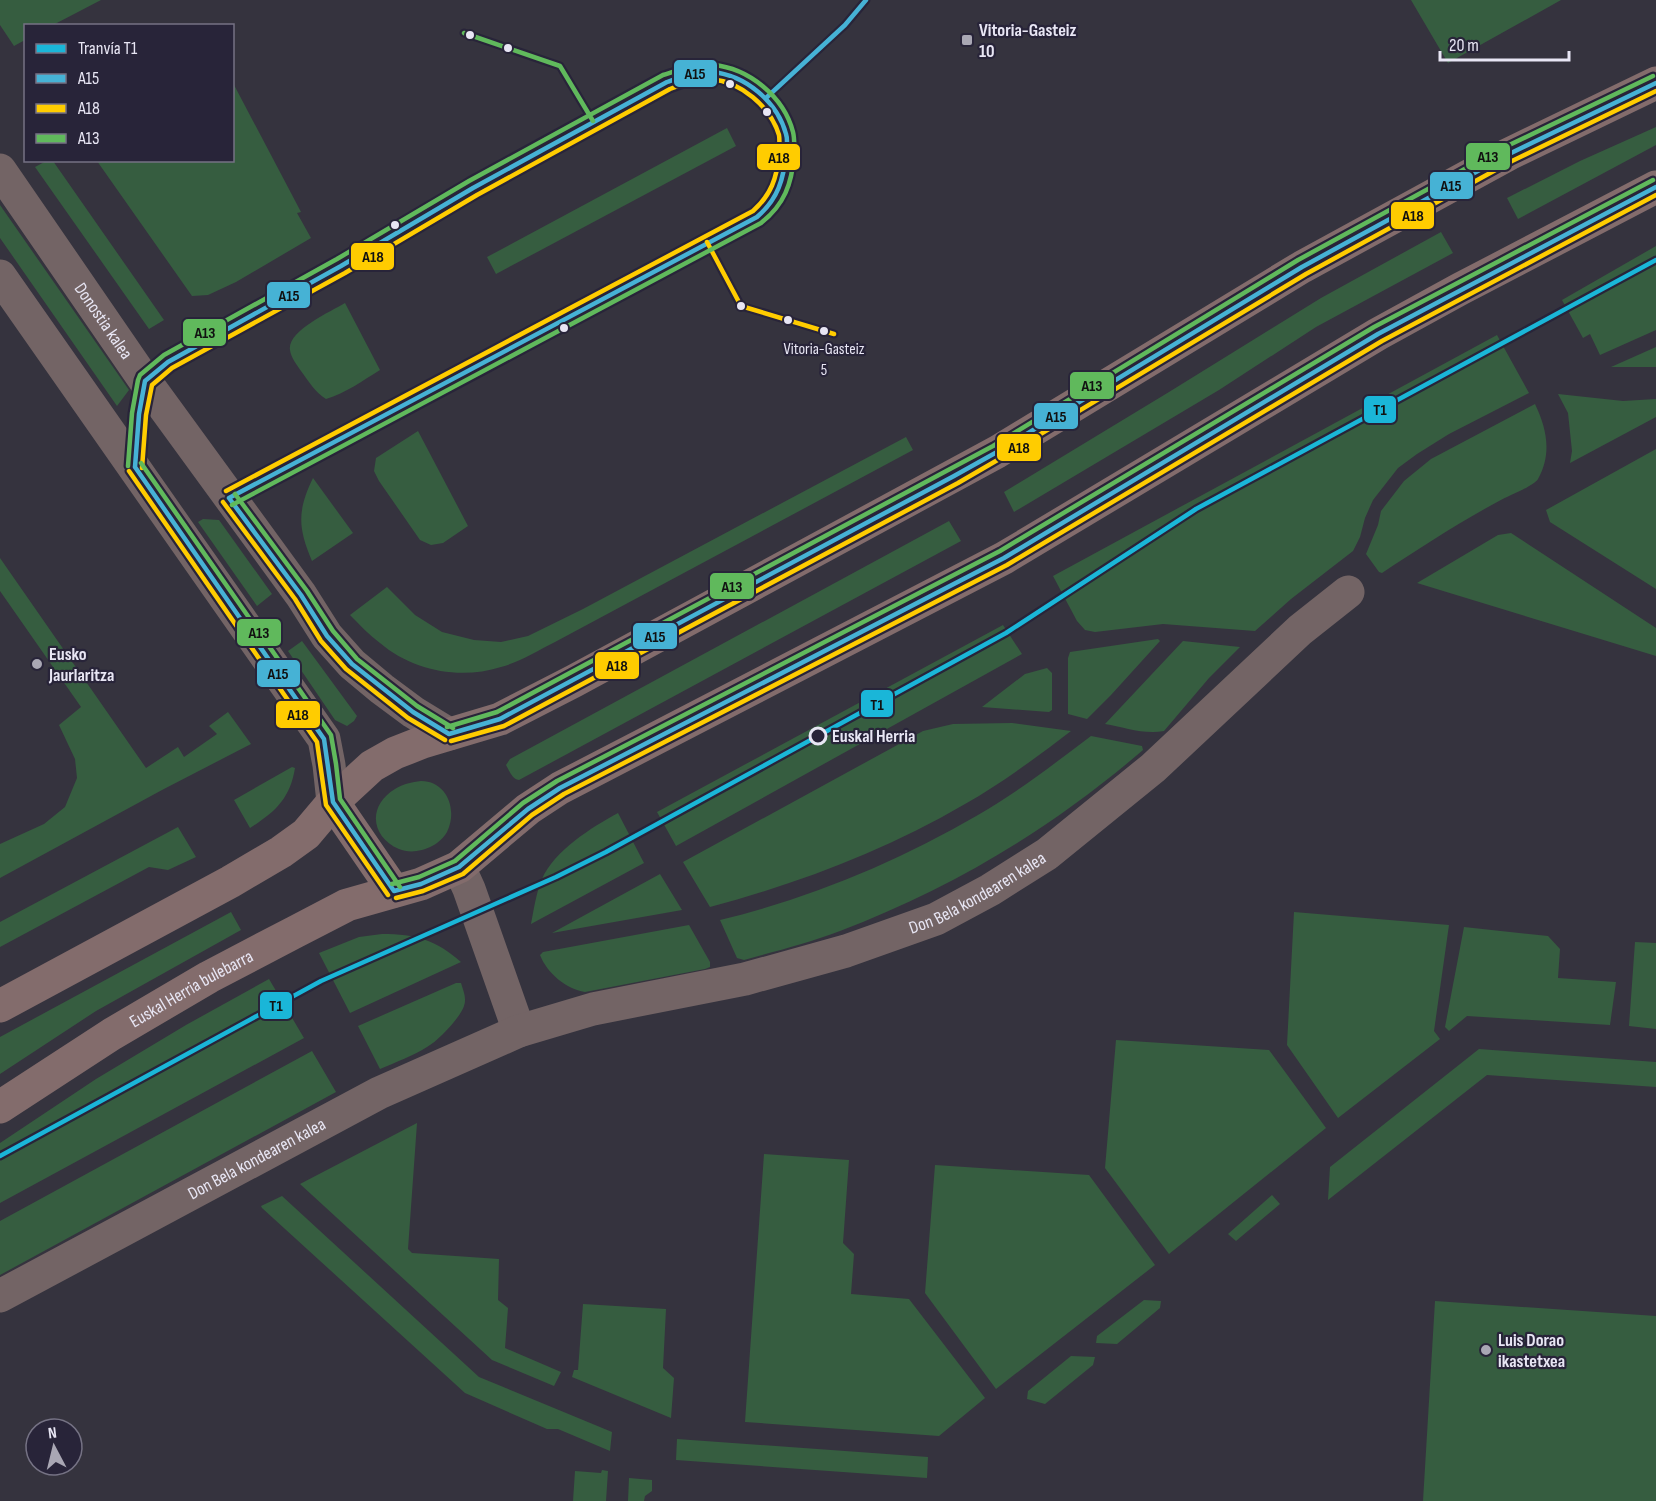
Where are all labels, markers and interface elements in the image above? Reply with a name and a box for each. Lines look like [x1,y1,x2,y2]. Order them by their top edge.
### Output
place label: Vitoria-Gasteiz 10 [979,20,1076,62]
legend [24,24,234,162]
scale bar [1440,24,1569,62]
unlabelled marker [464,29,476,41]
marker: Vitoria-Gasteiz 10 [960,33,974,47]
text: 20 m [1449,35,1479,56]
text: Tranvía T1 [78,38,138,59]
unlabelled marker [502,42,514,54]
line badge: A15 [673,59,718,88]
text: A15 [684,65,705,84]
text: A15 [77,68,99,89]
unlabelled marker [724,78,736,90]
text: A18 [77,98,100,119]
unlabelled marker [761,106,773,118]
text: A13 [77,128,99,149]
line badge: A13 [1465,142,1511,171]
line badge: A18 [756,143,801,171]
text: A13 [1476,148,1499,167]
text: A18 [767,149,790,168]
line badge: A15 [1429,171,1474,200]
text: A15 [1440,177,1461,196]
line badge: A18 [1390,201,1435,230]
text: A18 [1401,207,1424,226]
unlabelled marker [389,219,401,231]
line badge: A18 [350,242,395,271]
text: A18 [361,248,384,267]
street label: Donostia kalea [70,279,137,363]
line badge: A15 [266,281,311,309]
text: A15 [278,287,299,306]
unlabelled marker [735,300,747,312]
unlabelled marker [782,314,794,326]
line badge: A13 [182,318,227,347]
unlabelled marker [558,322,570,334]
text: A13 [193,324,216,343]
marker: Vitoria-Gasteiz 5 [818,325,830,337]
place label: Vitoria-Gasteiz 5 [784,340,865,380]
line badge: A13 [1069,371,1115,400]
text: A13 [1080,377,1103,396]
line badge: T1 [1363,395,1397,424]
text: T1 [1373,401,1387,420]
line badge: A15 [1033,402,1079,430]
text: A15 [1045,408,1066,427]
line badge: A18 [996,433,1042,462]
text: A18 [1007,439,1030,458]
line badge: A13 [709,572,755,600]
text: A13 [720,578,743,597]
line badge: A13 [236,618,282,647]
line badge: A15 [632,622,678,650]
text: A13 [247,624,270,643]
text: A15 [644,628,665,647]
place label: Eusko Jaurlaritza [48,644,114,686]
line badge: A18 [594,651,640,680]
marker: Eusko Jaurlaritza [30,657,44,671]
text: A18 [605,657,628,676]
line badge: A15 [256,659,301,688]
text: A15 [267,665,288,684]
line badge: T1 [860,689,894,718]
text: T1 [870,696,884,715]
line badge: A18 [275,700,321,729]
text: A18 [286,706,309,725]
place label: Euskal Herria [832,726,915,747]
marker: Euskal Herria [809,727,827,745]
street label: Don Bela kondearen kalea [906,847,1049,938]
street label: Euskal Herria bulebarra [126,945,256,1032]
line badge: T1 [259,991,293,1020]
text: T1 [269,997,283,1016]
street label: Don Bela kondearen kalea [184,1113,329,1204]
place label: Luis Dorao ikastetxea [1498,1330,1565,1372]
marker: Luis Dorao ikastetxea [1479,1343,1493,1357]
north arrow [24,1417,84,1477]
text: N [47,1424,58,1444]

